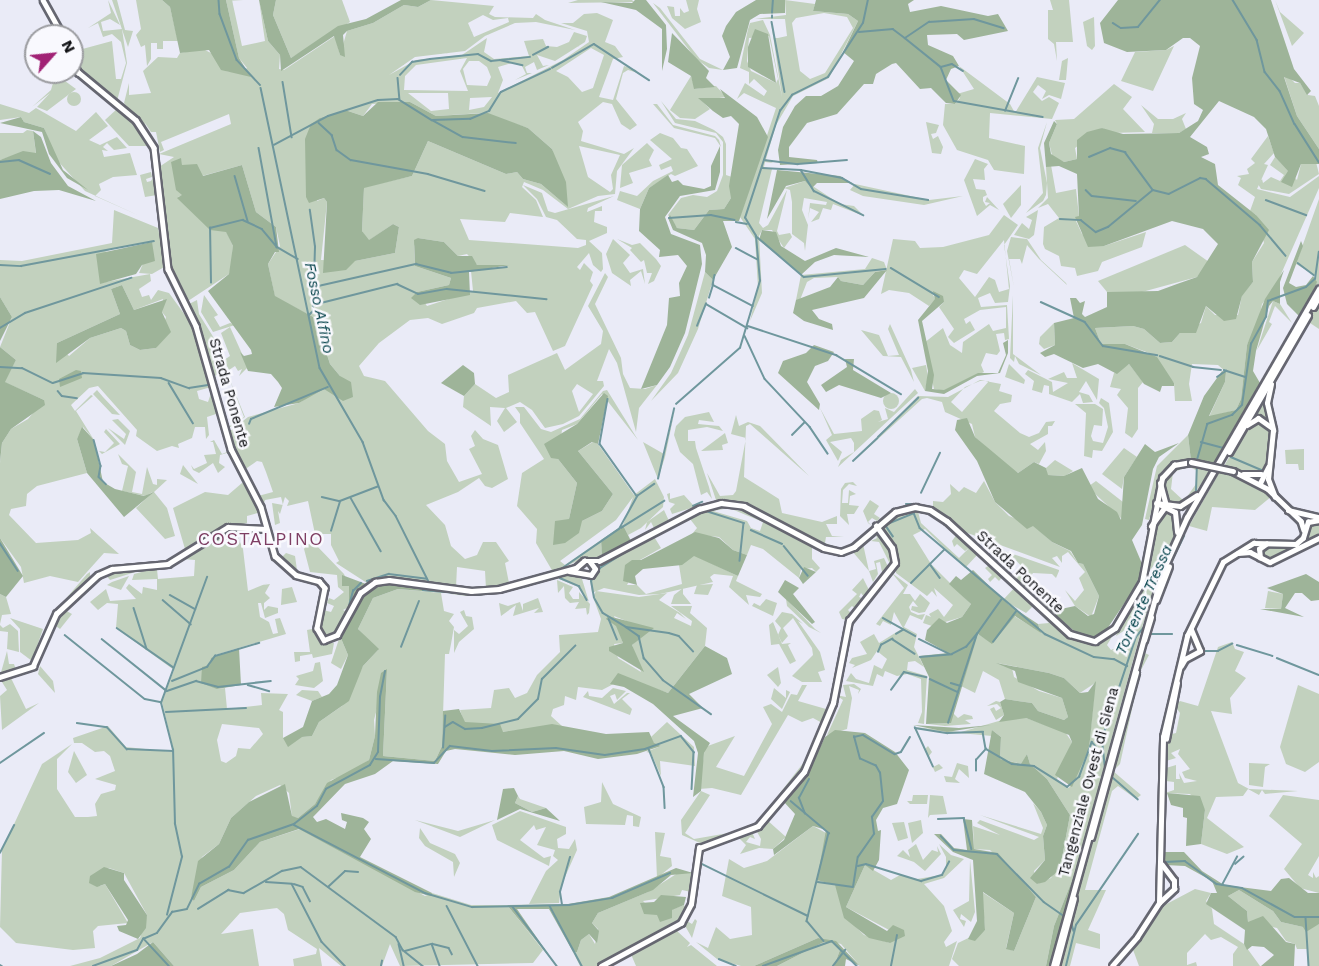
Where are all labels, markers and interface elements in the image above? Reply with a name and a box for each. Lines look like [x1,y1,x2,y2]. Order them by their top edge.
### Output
north arrow [24,24,84,84]
text: N [58,37,80,56]
water label: Fosso Alfino [300,260,338,356]
street label: Strada Ponente [205,336,253,450]
street label: Strada Ponente [972,527,1068,617]
district label: COSTALPINO [198,528,324,550]
water label: Torrente Tressa [1111,542,1177,658]
street label: Tangenziale Ovest di Siena [1055,685,1123,879]

